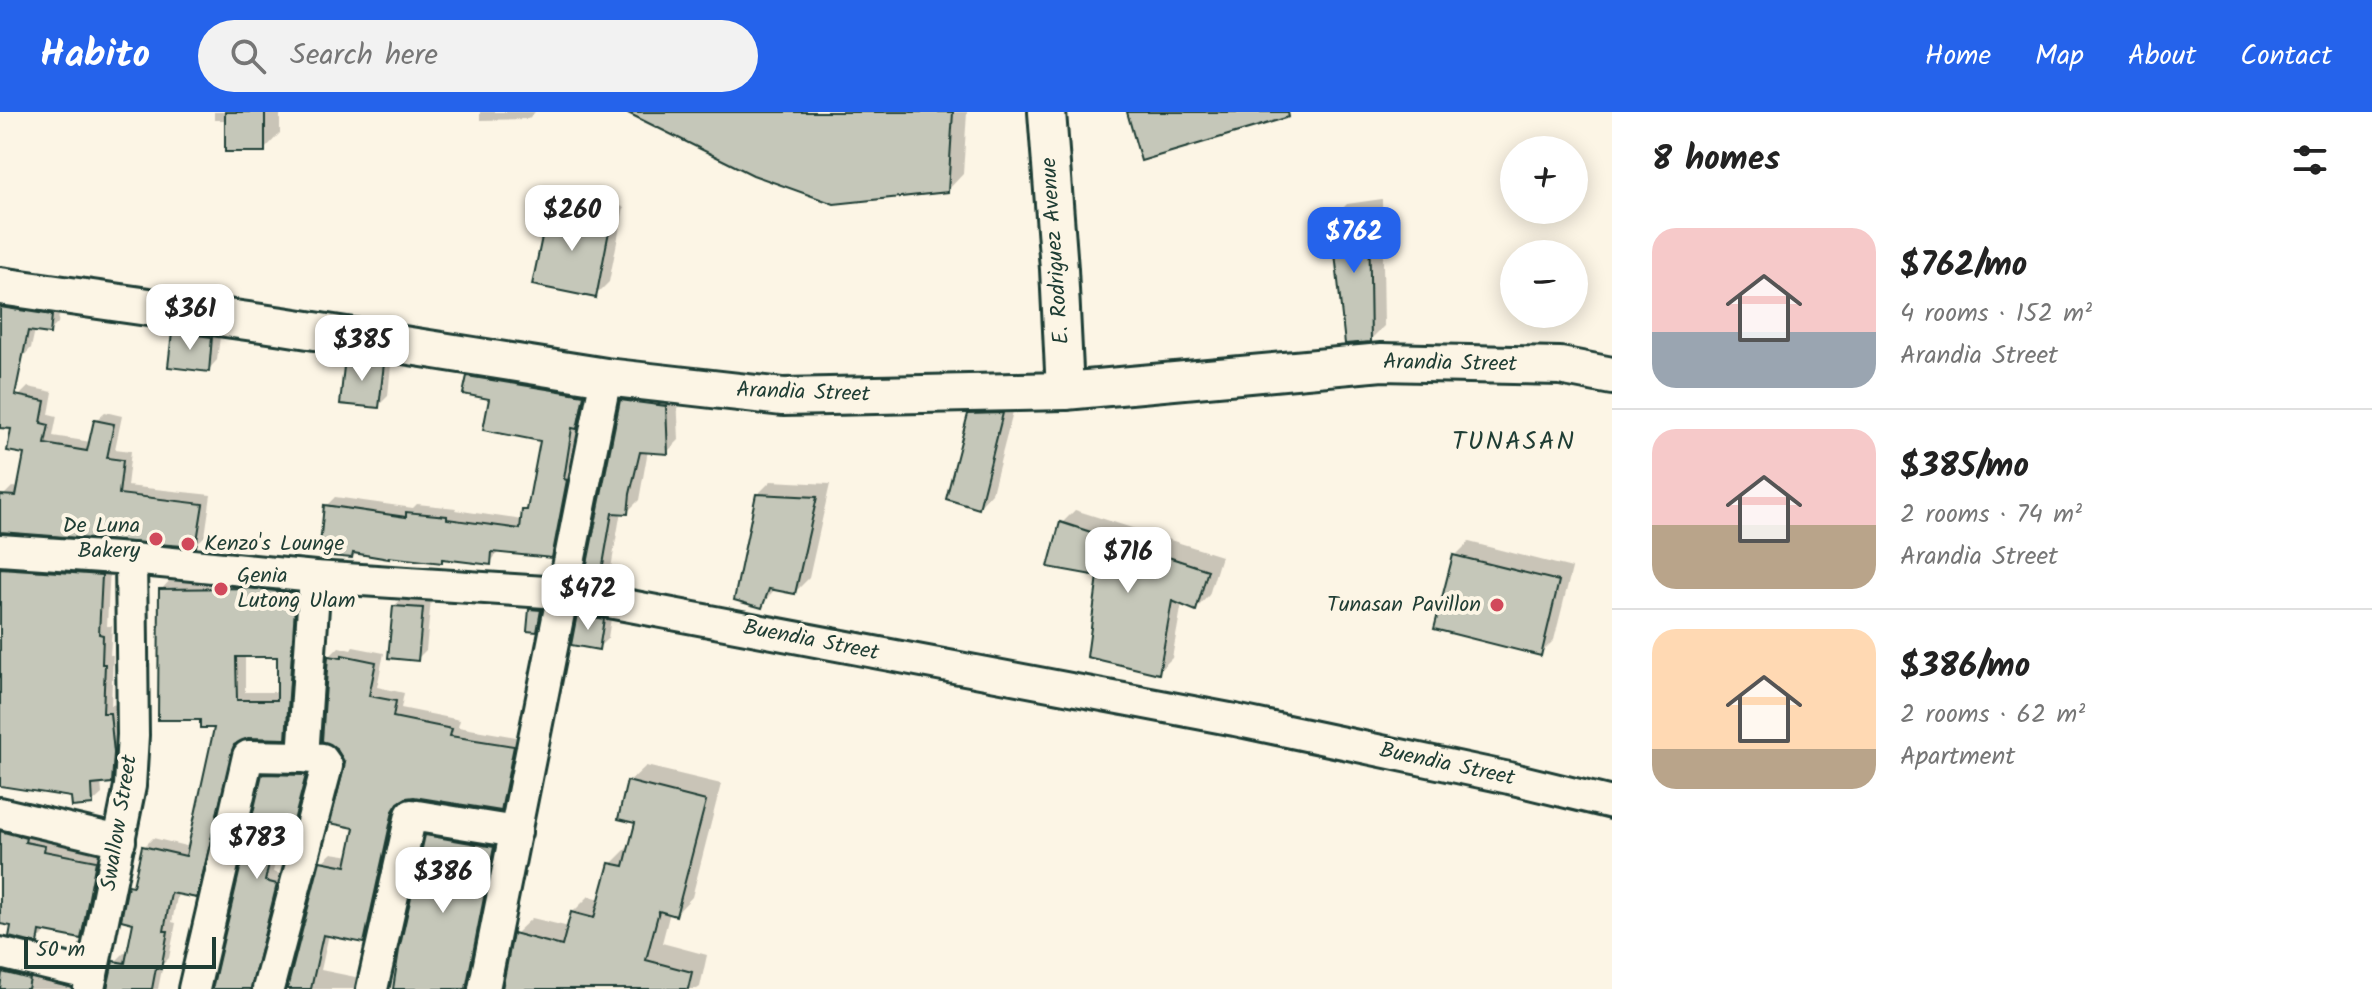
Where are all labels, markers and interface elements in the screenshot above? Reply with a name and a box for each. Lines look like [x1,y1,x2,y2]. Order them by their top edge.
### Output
search box [198,20,758,92]
text: Habito [40,26,150,86]
text: Search here [290,32,438,80]
icon: search [226,34,270,78]
text: Home [1925,34,1991,79]
text: Map [2035,34,2084,79]
text: About [2128,34,2196,79]
text: Contact [2240,34,2332,79]
text: 8 homes [1652,133,1780,187]
map controls [1500,136,1588,328]
button: + [1500,136,1588,224]
icon: filters [2288,138,2332,182]
street label: E. Rodriguez Avenue [1032,156,1080,346]
pin: $260 [525,185,619,253]
text: $260 [543,190,601,232]
pin: $762 [1307,207,1401,275]
text: $762 [1326,212,1382,254]
text: $762/mo [1900,239,2027,293]
button: − [1500,240,1588,328]
icon: home [1716,260,1812,356]
pin: $361 [143,284,237,352]
text: $361 [164,289,216,331]
text: 4 rooms · 152 m² [1900,293,2092,335]
pin: $385 [315,315,409,383]
text: $385 [333,320,391,362]
text: Arandia Street [1900,335,2058,377]
street label: Arandia Street [1383,345,1518,383]
street label: Arandia Street [736,373,871,413]
district label: TUNASAN [1452,421,1576,463]
text: $385/mo [1900,440,2029,494]
icon: home [1716,461,1812,557]
text: 2 rooms · 74 m² [1900,494,2082,536]
place label: De Luna Bakery [62,509,141,569]
place label: Kenzo's Lounge [204,527,344,562]
pin: $716 [1081,527,1175,595]
marker: De Luna Bakery [147,530,165,548]
text: $716 [1103,532,1153,574]
marker: Kenzo's Lounge [179,535,197,553]
text: Arandia Street [1900,536,2058,578]
place label: Genia Lutong Ulam [237,559,355,619]
pin: $472 [541,564,635,632]
text: $472 [560,569,617,611]
marker: Genia Lutong Ulam [212,580,230,598]
place label: Tunasan Pavillon [1327,588,1481,623]
marker: Tunasan Pavillon [1488,596,1506,614]
street label: Buendia Street [740,611,882,671]
text: $386/mo [1900,640,2030,694]
icon: home [1716,661,1812,757]
text: 2 rooms · 62 m² [1900,694,2085,736]
street label: Buendia Street [1376,734,1518,796]
text: Apartment [1900,736,2015,778]
street label: Swallow Street [92,752,148,893]
pin: $783 [210,813,304,881]
text: $783 [228,818,286,860]
pin: $386 [396,847,490,915]
text: $386 [413,852,473,894]
scale bar [24,933,216,969]
text: 50 m [36,933,85,968]

